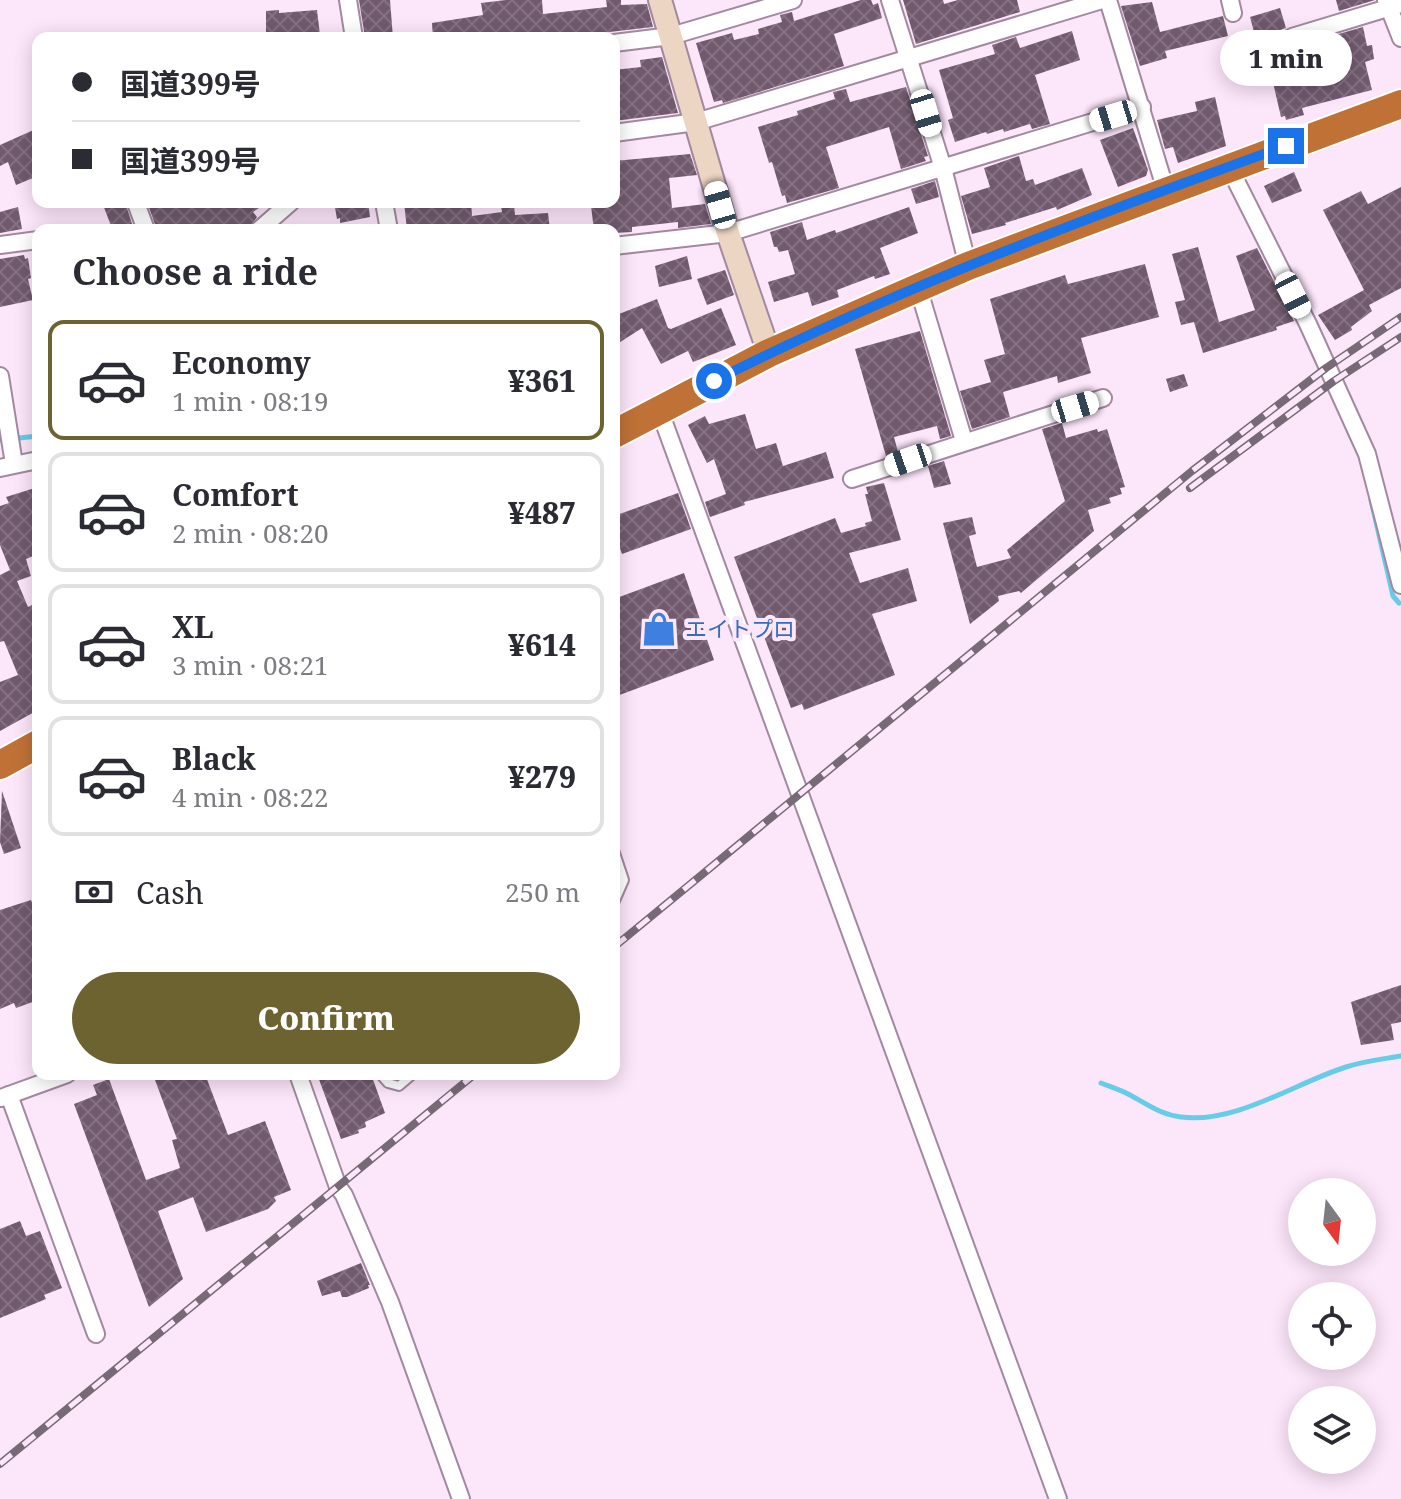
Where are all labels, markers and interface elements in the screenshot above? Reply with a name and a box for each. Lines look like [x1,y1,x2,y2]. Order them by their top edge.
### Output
callout: 1 min [1220,30,1352,86]
text: 1 min [1249,40,1323,76]
text: 国道399号 [120,63,261,104]
car [908,87,944,139]
car [1087,98,1139,134]
route end [1268,128,1304,164]
text: 国道399号 [120,140,261,181]
car [702,179,738,231]
text: Choose a ride [72,247,318,296]
car [1271,268,1315,322]
text: Economy [172,342,311,383]
icon: car [76,344,148,416]
text: ¥361 [508,360,576,401]
route start [696,363,732,399]
text: 1 min · 08:19 [172,383,329,419]
car [1049,389,1101,425]
car [881,441,935,479]
text: Comfort [172,474,299,515]
icon: car [76,476,148,548]
text: ¥487 [508,492,576,533]
text: 2 min · 08:20 [172,515,329,551]
text: XL [172,606,214,647]
icon: car [76,608,148,680]
shop icon: エイトプロ [640,610,678,648]
place label: エイトプロ [685,613,795,643]
text: ¥614 [508,624,576,665]
text: 3 min · 08:21 [172,647,329,683]
text: Black [172,738,256,779]
icon: car [76,740,148,812]
text: ¥279 [508,756,576,797]
text: 4 min · 08:22 [172,779,329,815]
icon: cash [72,870,116,914]
text: Cash [136,872,204,913]
text: 250 m [505,874,580,910]
button: Confirm [72,972,580,1064]
north arrow [1288,1178,1376,1266]
map controls [1288,1178,1376,1474]
button: locate [1288,1282,1376,1370]
button: layers [1288,1386,1376,1474]

